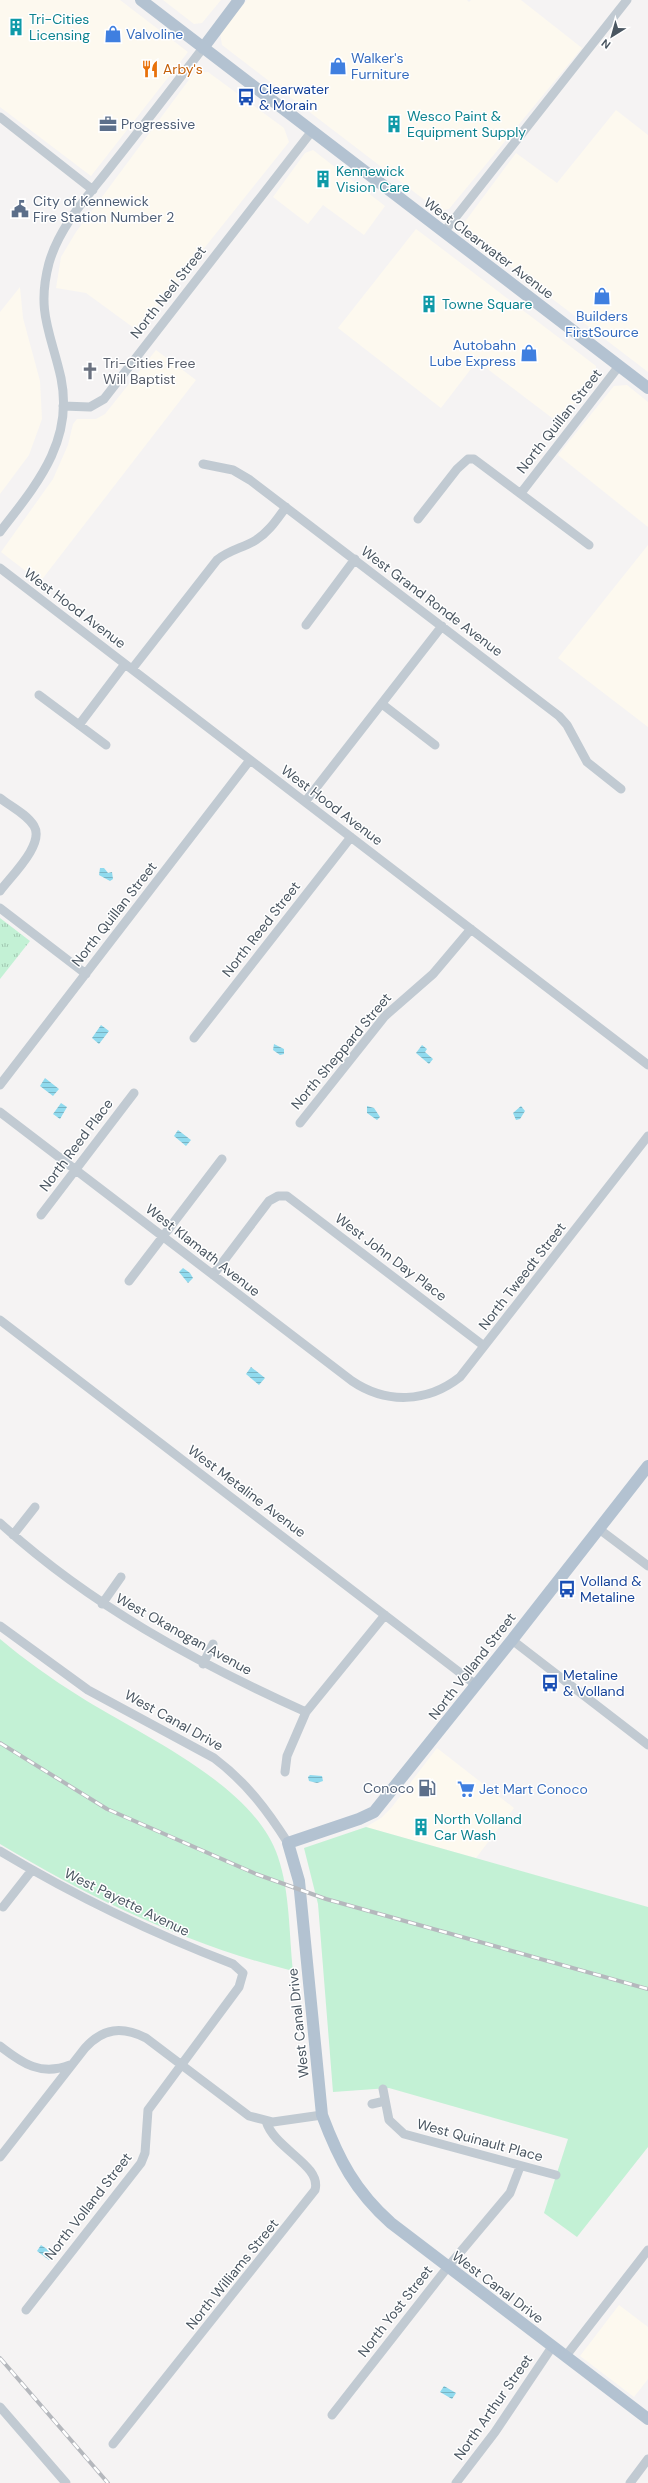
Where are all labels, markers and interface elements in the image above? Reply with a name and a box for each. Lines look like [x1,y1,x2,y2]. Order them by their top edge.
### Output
place label: Tri-Cities Licensing [29,10,90,44]
north arrow [592,16,632,56]
building icon: Tri-Cities Licensing [6,17,26,37]
shop icon: Valvoline [103,24,123,44]
place label: Valvoline [126,25,183,43]
text: N [599,36,613,52]
place label: Walker's Furniture [351,49,410,83]
shop icon: Walker's Furniture [328,56,348,76]
restaurant icon: Arby's [140,59,160,79]
place label: Arby's [163,60,203,78]
place label: Clearwater & Morain [259,80,329,114]
bus stop icon: Clearwater & Morain [236,87,256,107]
place label: Wesco Paint & Equipment Supply [407,107,526,141]
office icon: Progressive [98,114,118,134]
building icon: Wesco Paint & Equipment Supply [384,114,404,134]
place label: Progressive [121,115,195,133]
place label: Kennewick Vision Care [336,162,410,196]
building icon: Kennewick Vision Care [313,169,333,189]
place label: City of Kennewick Fire Station Number 2 [33,192,174,226]
street label: West Clearwater Avenue [420,193,558,303]
public building icon: City of Kennewick Fire Station Number 2 [10,199,30,219]
street label: North Neel Street [126,242,210,342]
shop icon: Builders FirstSource [592,286,612,306]
building icon: Towne Square [419,294,439,314]
place label: Towne Square [442,295,532,313]
place label: Builders FirstSource [565,307,639,341]
place label: Autobahn Lube Express [430,336,516,370]
shop icon: Autobahn Lube Express [519,343,539,363]
place label: Tri-Cities Free Will Baptist [103,354,195,388]
church icon: Tri-Cities Free Will Baptist [80,361,100,381]
street label: North Quillan Street [513,365,605,477]
street label: West Grand Ronde Avenue [358,542,507,660]
street label: West Hood Avenue [20,564,130,652]
street label: West Hood Avenue [277,761,387,849]
street label: North Quillan Street [68,858,160,970]
street label: North Reed Street [218,878,304,980]
street label: North Sheppard Street [287,989,395,1113]
street label: North Reed Place [35,1095,117,1195]
street label: West Klamath Avenue [142,1200,264,1300]
street label: West John Day Place [332,1209,450,1305]
street label: North Tweedt Street [474,1219,570,1333]
street label: West Metaline Avenue [184,1441,310,1541]
place label: Volland & Metaline [580,1572,641,1606]
bus stop icon: Volland & Metaline [557,1579,577,1599]
street label: West Okanogan Avenue [113,1589,255,1679]
street label: North Volland Street [425,1609,519,1723]
place label: Metaline & Volland [563,1666,624,1700]
bus stop icon: Metaline & Volland [540,1673,560,1693]
street label: West Canal Drive [122,1685,227,1755]
fuel station icon: Conoco [417,1778,437,1798]
place label: Conoco [363,1779,414,1797]
supermarket icon: Jet Mart Conoco [456,1779,476,1799]
place label: Jet Mart Conoco [479,1780,588,1798]
place label: North Volland Car Wash [434,1810,522,1844]
building icon: North Volland Car Wash [411,1817,431,1837]
street label: West Payette Avenue [62,1864,192,1940]
street label: West Canal Drive [283,1967,313,2079]
street label: West Quinault Place [415,2115,545,2165]
street label: North Volland Street [41,2149,135,2263]
street label: North Williams Street [182,2215,282,2333]
street label: West Canal Drive [449,2247,547,2327]
street label: North Yost Street [354,2262,436,2360]
street label: North Arthur Street [450,2351,536,2463]

